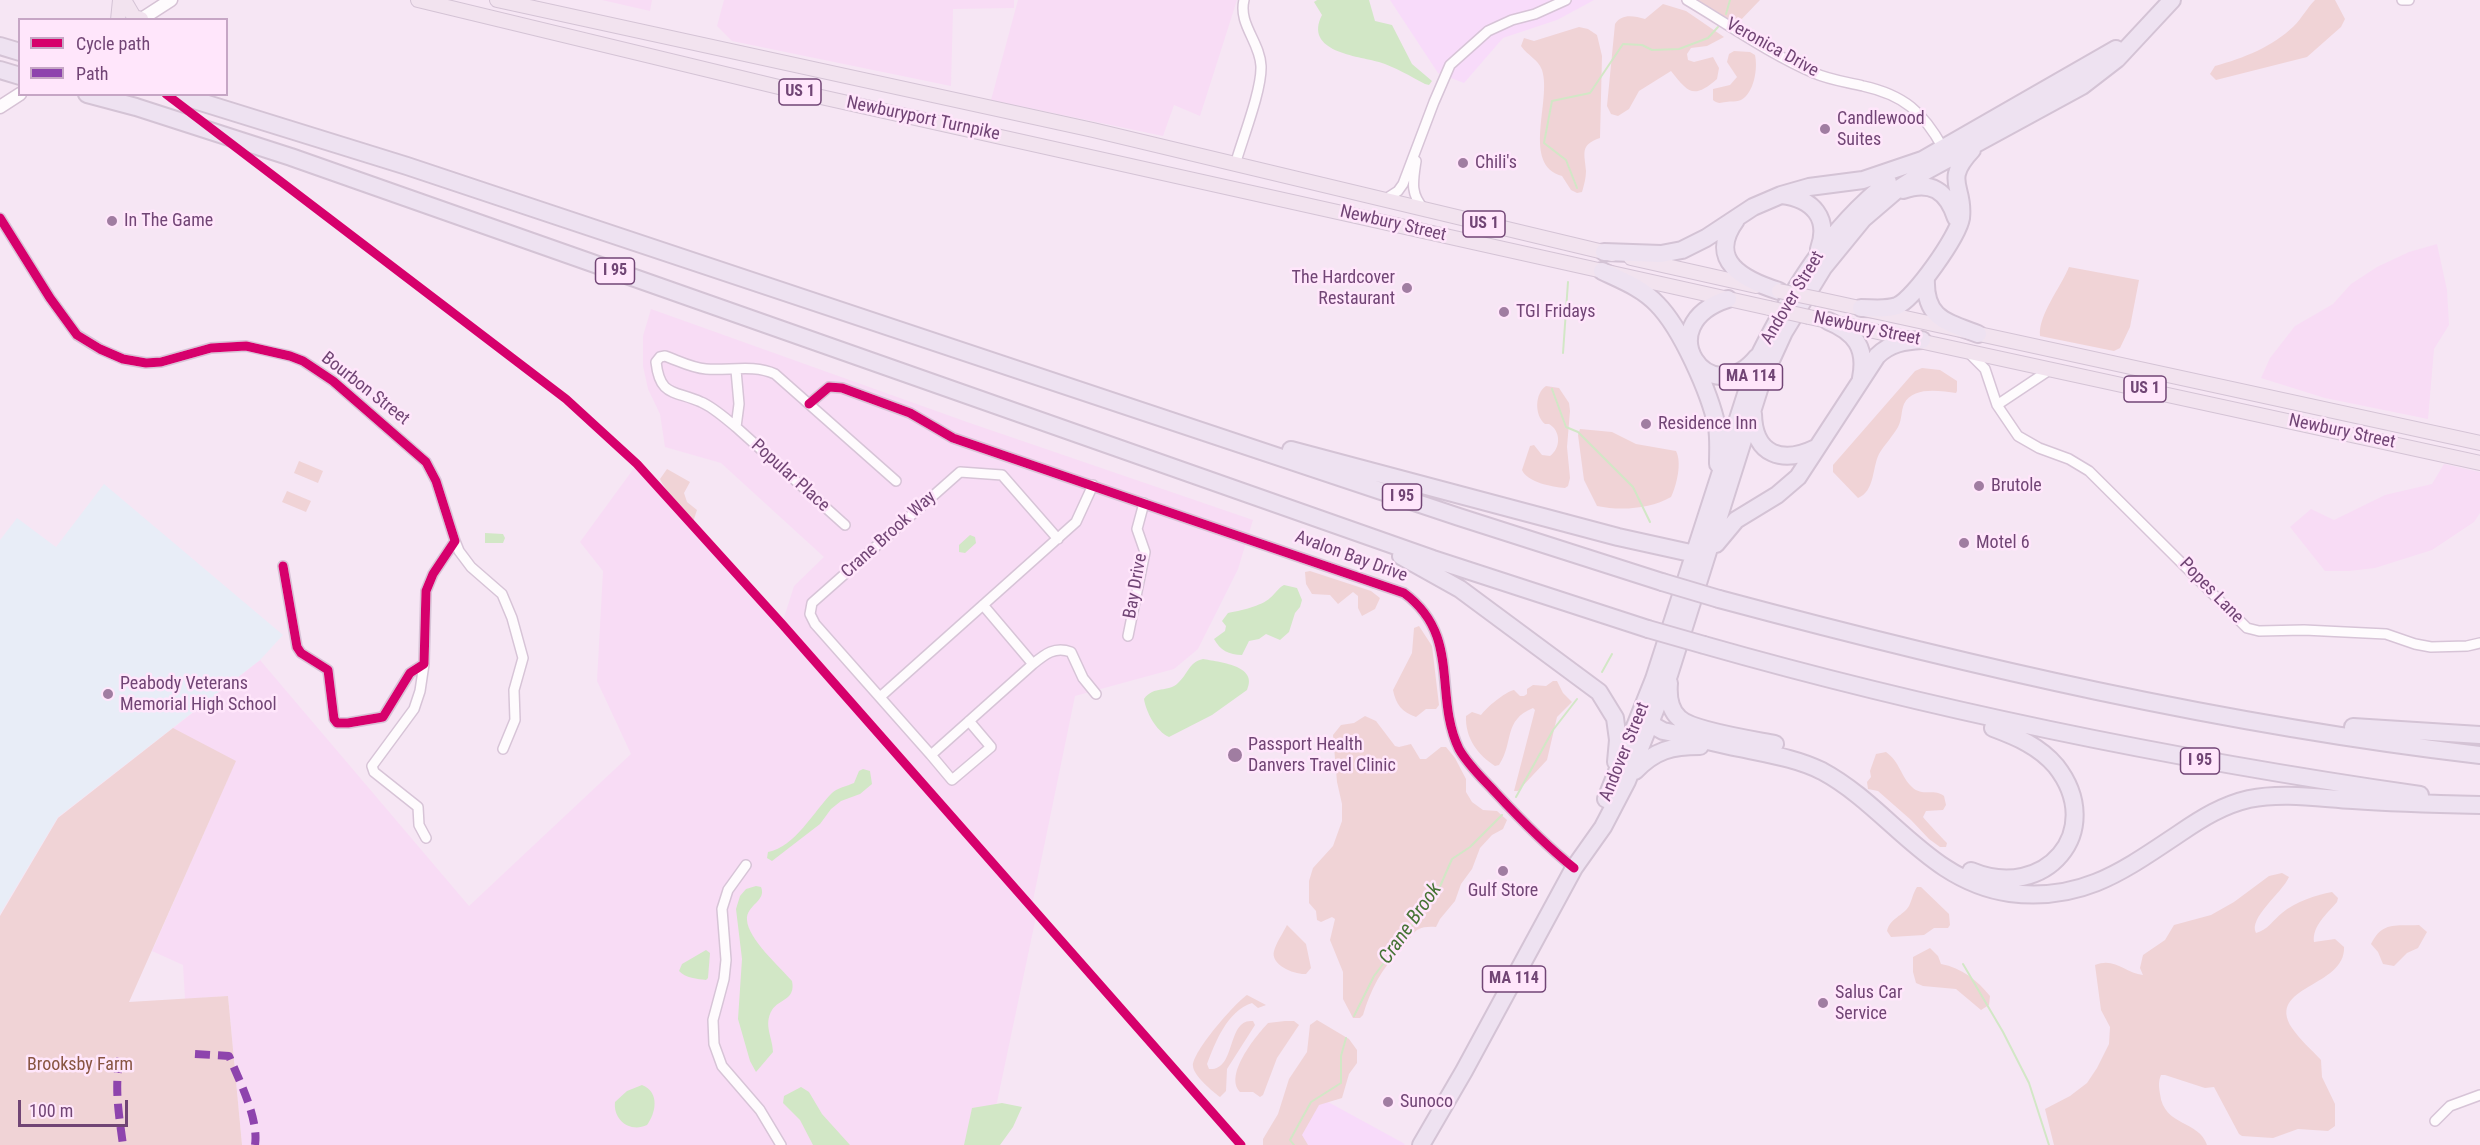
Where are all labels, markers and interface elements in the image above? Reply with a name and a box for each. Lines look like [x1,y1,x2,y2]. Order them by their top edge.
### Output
street label: Veronica Drive [1722,14,1822,82]
legend [18,18,228,96]
text: Cycle path [76,33,150,54]
text: Path [76,63,109,84]
road number: US 1 [779,79,821,105]
street label: Newburyport Turnpike [844,92,1002,146]
place label: Candlewood Suites [1837,108,1925,150]
marker: Candlewood Suites [1818,122,1832,136]
place label: Chili's [1475,152,1517,174]
marker: Chili's [1456,156,1470,170]
street label: Newbury Street [1338,201,1448,247]
place label: In The Game [124,210,213,232]
road number: US 1 [1463,211,1505,237]
marker: In The Game [105,214,119,228]
street label: Andover Street [1757,248,1829,348]
road number: I 95 [596,258,634,284]
place label: The Hardcover Restaurant [1292,267,1395,310]
marker: The Hardcover Restaurant [1400,281,1414,295]
place label: TGI Fridays [1516,301,1596,323]
marker: TGI Fridays [1497,305,1511,319]
street label: Newbury Street [1812,307,1922,351]
street label: Bourbon Street [317,348,413,430]
road number: MA 114 [1720,364,1782,390]
road number: US 1 [2124,376,2166,402]
street label: Newbury Street [2287,410,2397,454]
place label: Residence Inn [1658,413,1757,435]
marker: Residence Inn [1639,417,1653,431]
street label: Popular Place [746,435,834,517]
place label: Brutole [1991,475,2042,497]
marker: Brutole [1972,479,1986,493]
road number: I 95 [1382,484,1422,510]
street label: Crane Brook Way [837,487,941,583]
street label: Avalon Bay Drive [1292,527,1410,587]
place label: Motel 6 [1976,532,2030,554]
marker: Motel 6 [1957,536,1971,550]
street label: Bay Drive [1120,552,1152,620]
street label: Popes Lane [2174,554,2248,628]
place label: Peabody Veterans Memorial High School [120,673,277,716]
marker: Peabody Veterans Memorial High School [101,687,115,701]
street label: Andover Street [1595,699,1655,805]
place label: Passport Health Danvers Travel Clinic [1248,734,1396,777]
marker: Passport Health Danvers Travel Clinic [1226,746,1244,764]
road number: I 95 [2180,748,2220,774]
marker: Gulf Store [1496,864,1510,878]
water label: Crane Brook [1374,879,1448,969]
place label: Gulf Store [1468,880,1538,902]
road number: MA 114 [1482,966,1546,992]
place label: Salus Car Service [1835,982,1902,1024]
marker: Salus Car Service [1816,996,1830,1010]
park label: Brooksby Farm [27,1054,133,1076]
scale bar [21,1088,130,1126]
place label: Sunoco [1400,1091,1453,1113]
marker: Sunoco [1381,1095,1395,1109]
text: 100 m [29,1100,73,1121]

